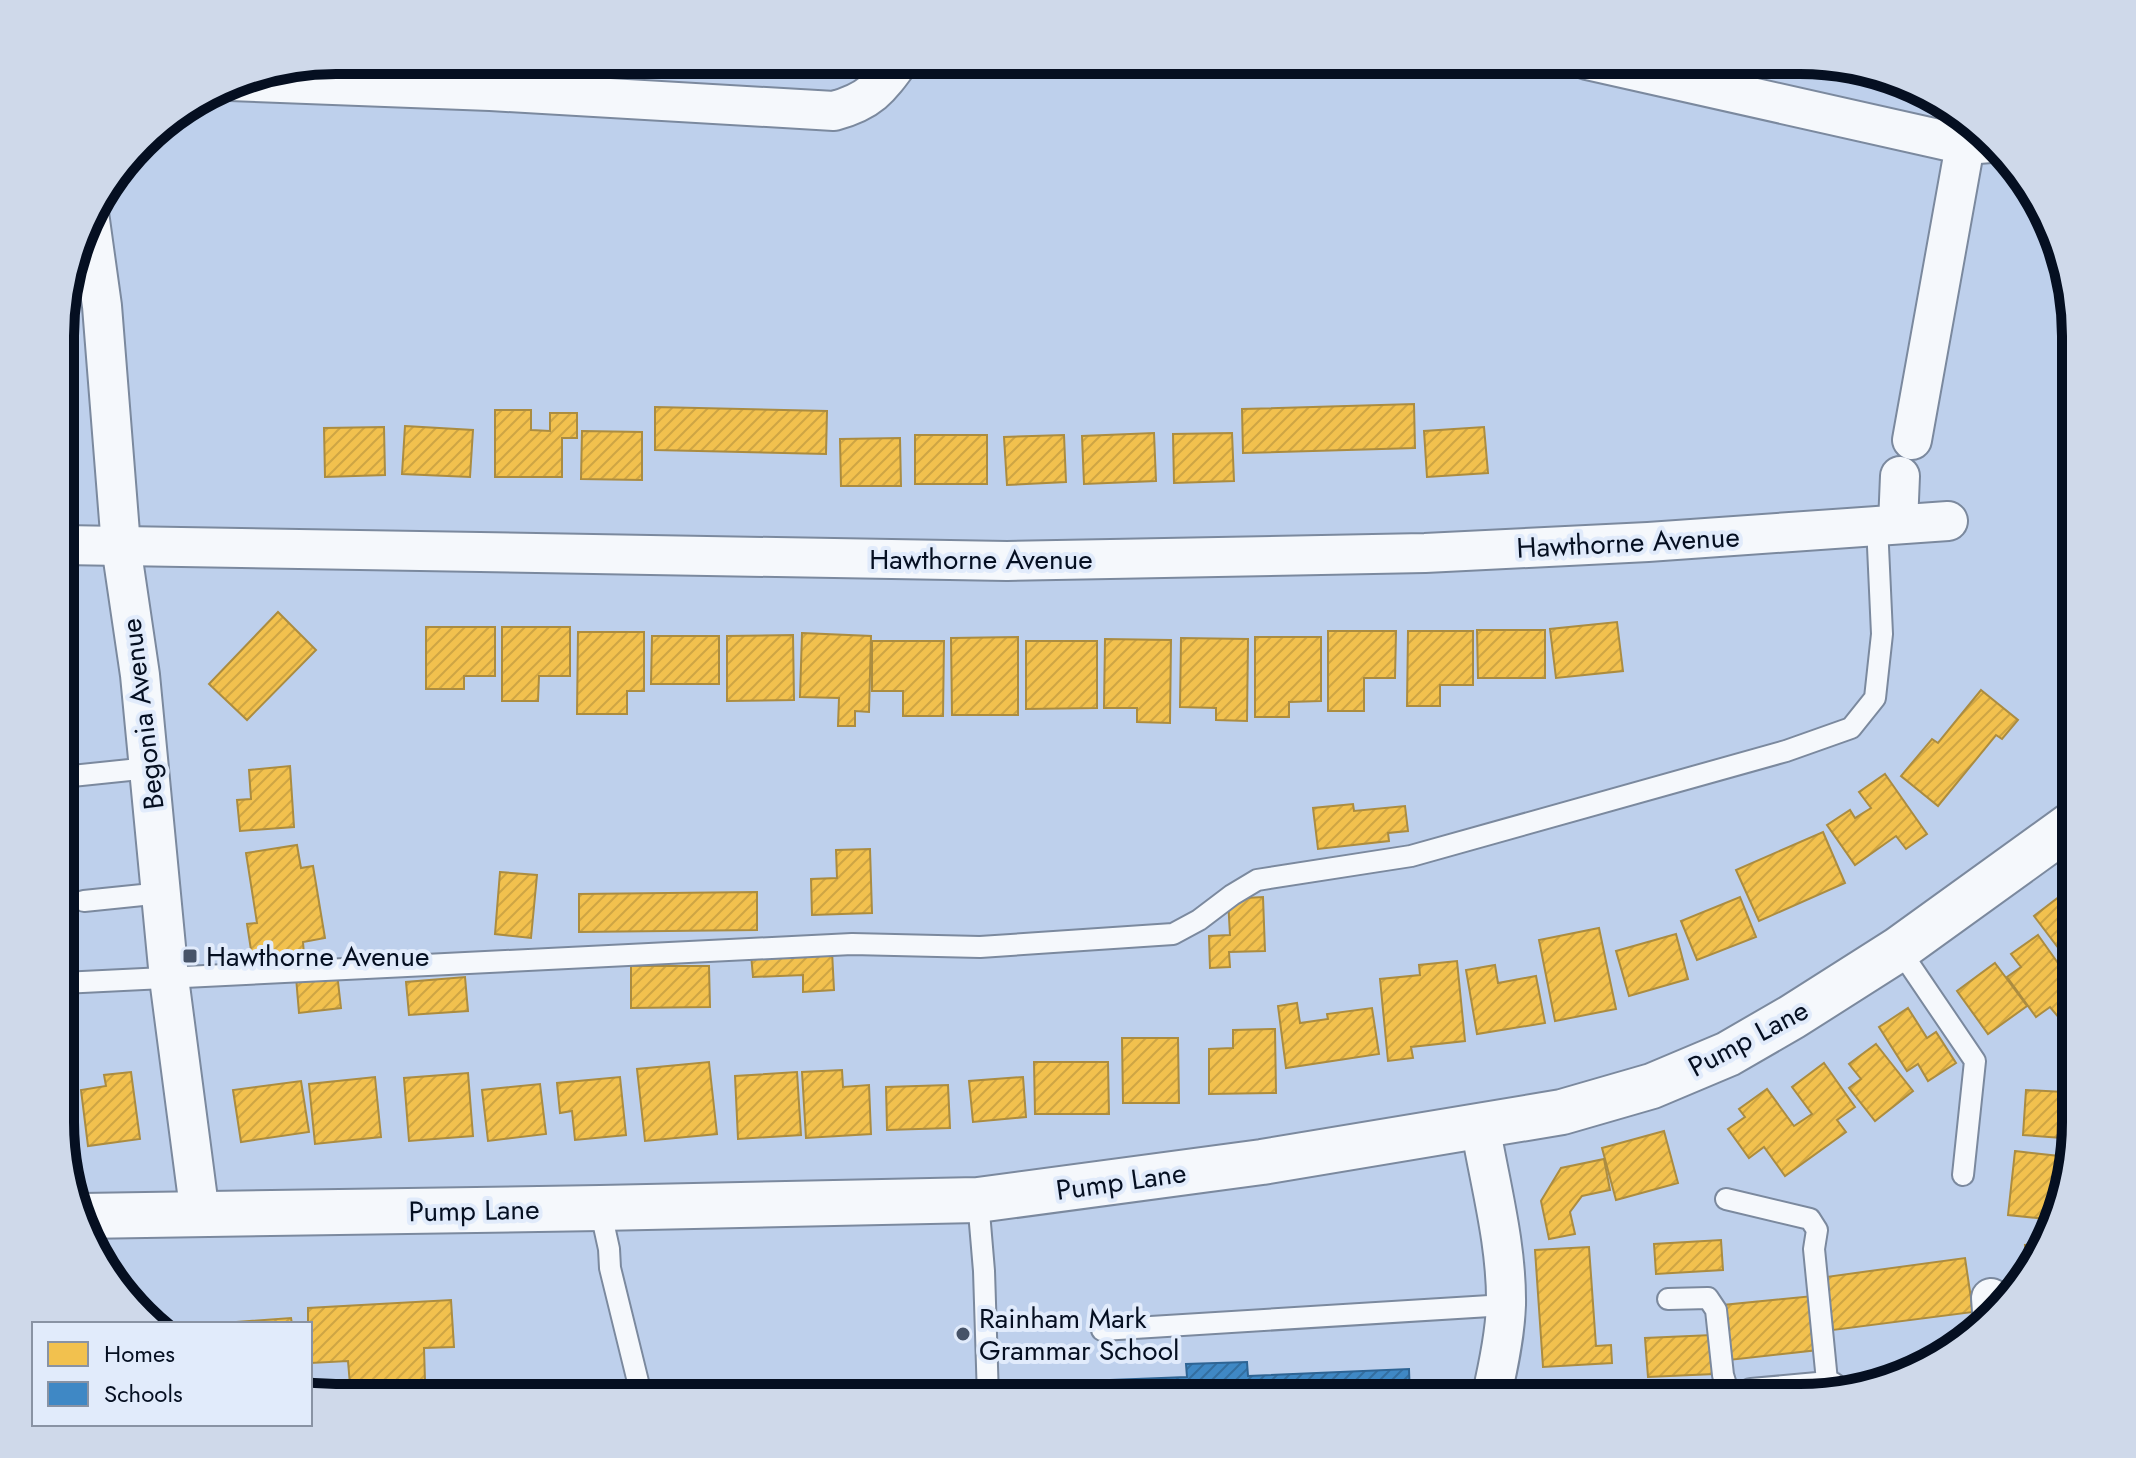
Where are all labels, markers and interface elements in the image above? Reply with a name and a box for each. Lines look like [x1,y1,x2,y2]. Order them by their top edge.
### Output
street label: Hawthorne Avenue [1515,516,1741,569]
street label: Hawthorne Avenue [869,539,1093,580]
street label: Begonia Avenue [110,616,175,812]
place label: Hawthorne Avenue [206,936,429,977]
marker: Hawthorne Avenue [181,947,199,965]
street label: Pump Lane [1681,990,1816,1087]
street label: Pump Lane [1053,1152,1189,1211]
street label: Pump Lane [408,1189,540,1232]
place label: Rainham Mark Grammar School [979,1298,1179,1371]
legend [32,1322,312,1426]
marker: Rainham Mark Grammar School [954,1325,972,1343]
text: Homes [104,1336,175,1371]
text: Schools [104,1376,183,1411]

